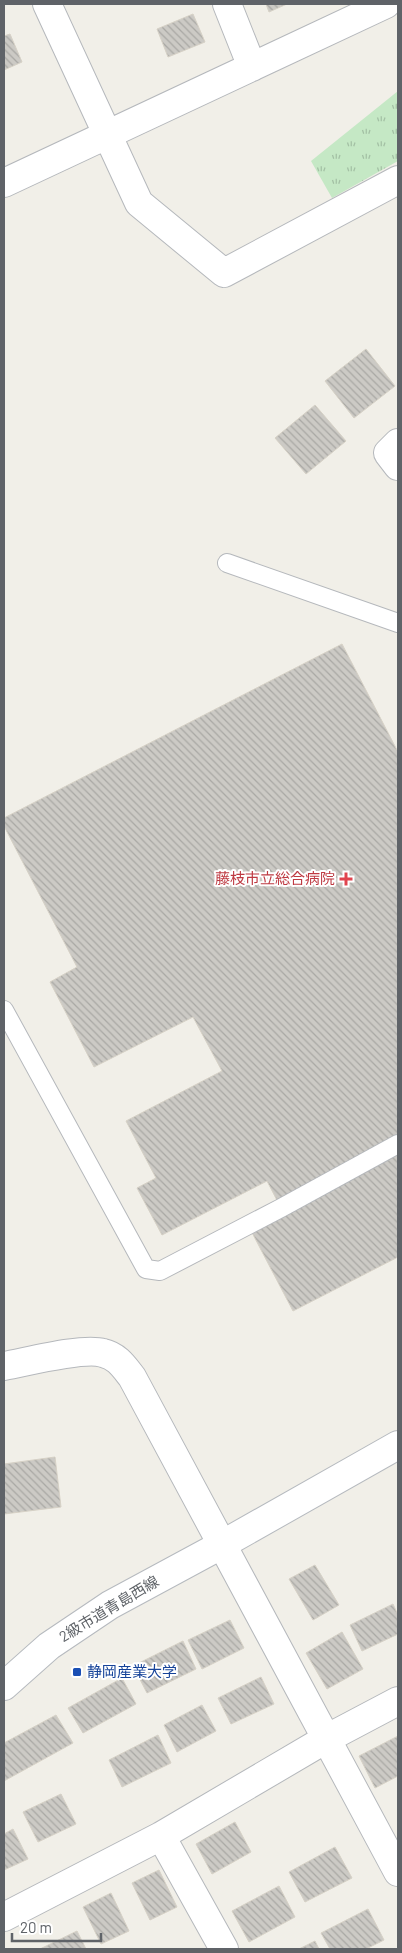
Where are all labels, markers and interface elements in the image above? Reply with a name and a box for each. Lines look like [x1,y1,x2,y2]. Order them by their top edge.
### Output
place label: 藤枝市立総合病院 [215,869,335,887]
marker: 藤枝市立総合病院 [339,872,353,886]
street label: 2級市道青島西線 [55,1571,162,1645]
place label: 静岡産業大学 [87,1662,177,1680]
marker: 静岡産業大学 [71,1666,83,1678]
scale bar [12,1910,101,1942]
text: 20 m [20,1918,52,1936]

